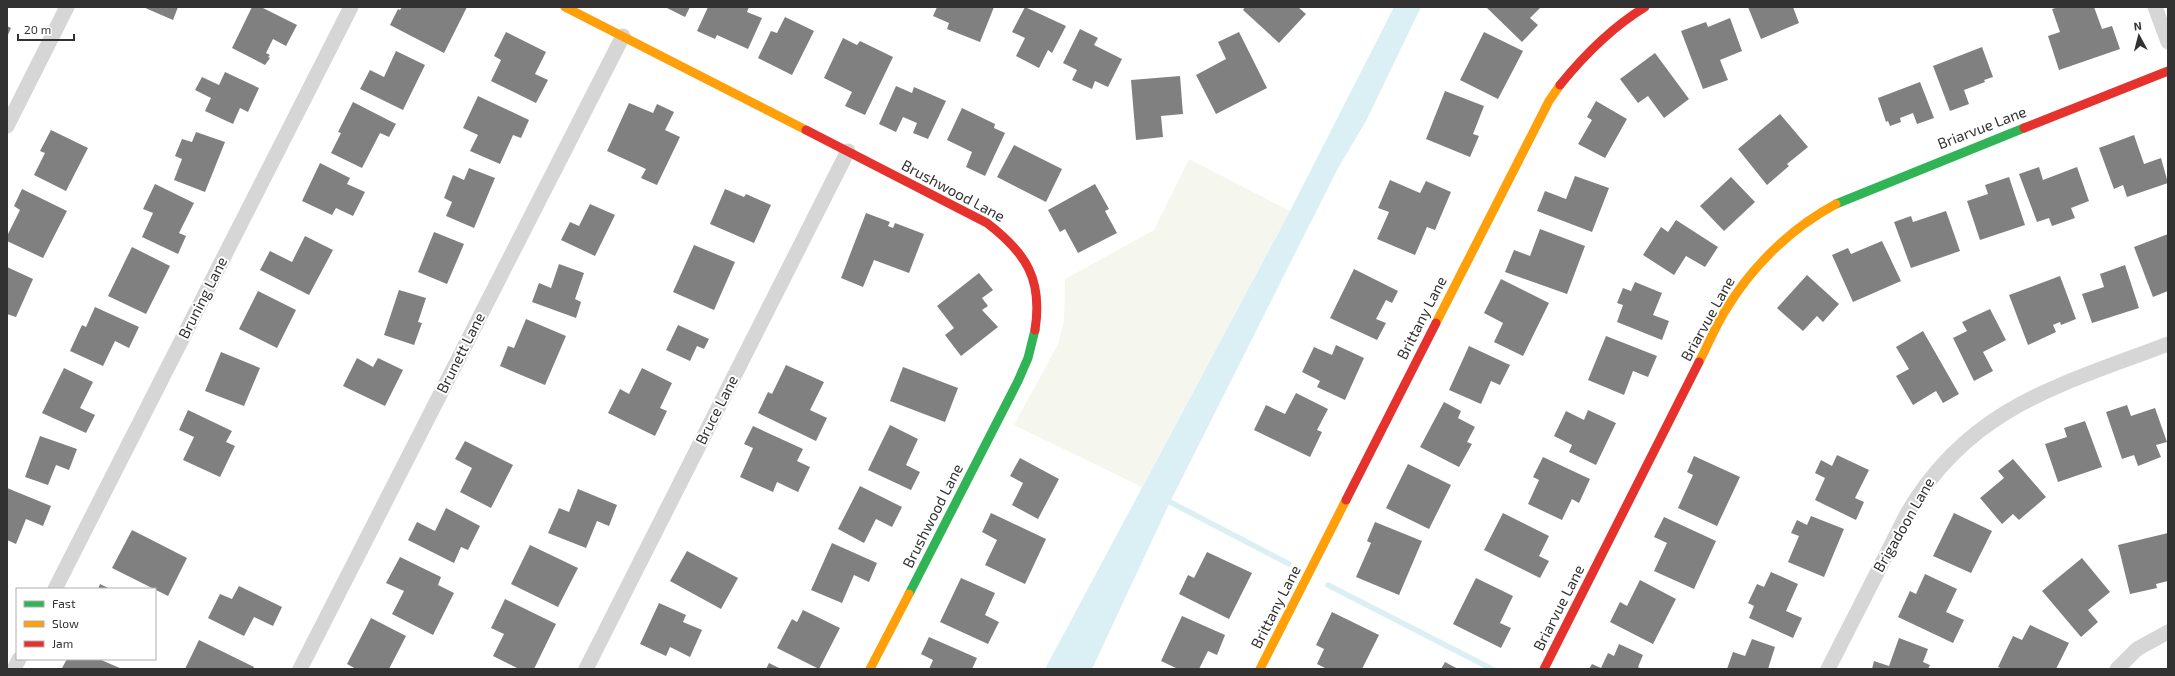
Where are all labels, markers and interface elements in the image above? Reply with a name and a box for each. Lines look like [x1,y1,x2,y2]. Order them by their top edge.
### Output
scale bar [18,16,74,42]
north arrow [2119,16,2159,56]
text: N [2133,19,2143,33]
text: 20 m [24,22,51,36]
street label: Briarvue Lane [1935,102,2029,152]
street label: Brushwood Lane [899,155,1008,225]
street label: Bruning Lane [174,254,230,341]
street label: Brittany Lane [1392,273,1450,362]
street label: Briarvue Lane [1676,273,1738,364]
street label: Brunett Lane [432,309,488,396]
street label: Bruce Lane [691,372,741,447]
street label: Brushwood Lane [898,461,966,571]
street label: Brigadoon Lane [1869,474,1937,575]
street label: Brittany Lane [1246,562,1304,651]
street label: Briarvue Lane [1529,562,1587,653]
legend [16,588,156,660]
text: Fast [52,596,76,610]
text: Slow [52,616,79,630]
text: Jam [52,636,73,650]

